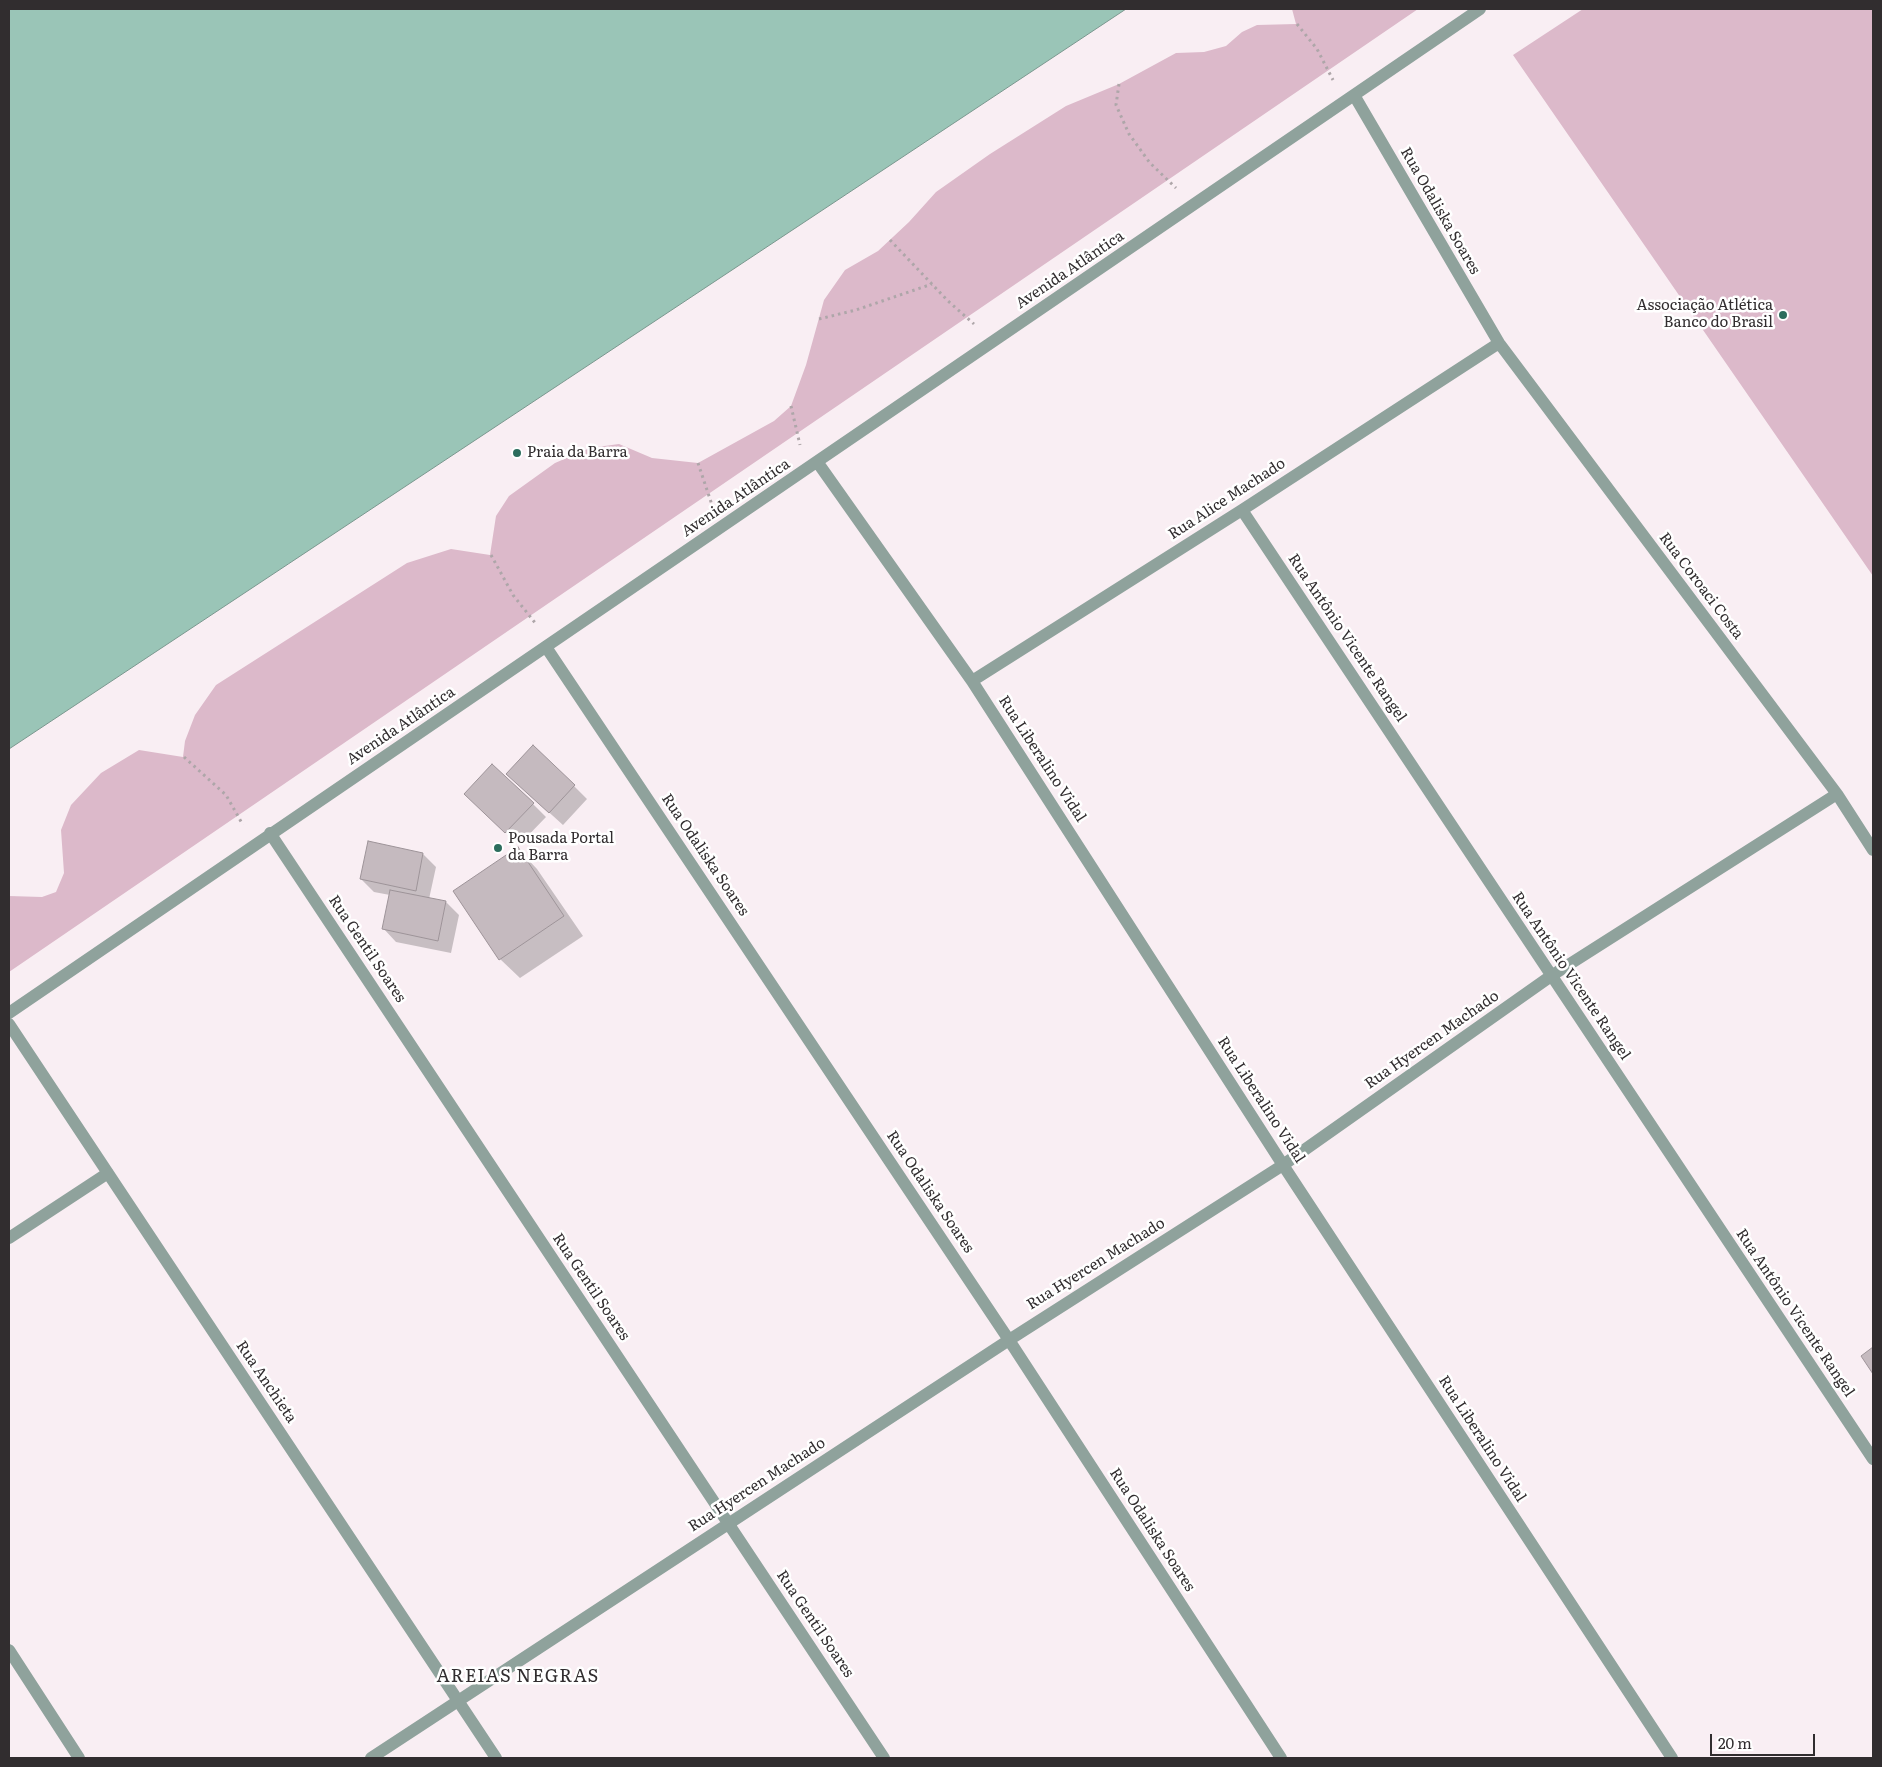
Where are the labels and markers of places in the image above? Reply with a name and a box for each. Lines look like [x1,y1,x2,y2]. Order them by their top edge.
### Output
place label: Associação Atlética Banco do Brasil [1636,297,1773,332]
marker: Associação Atlética Banco do Brasil [1777,309,1789,321]
place label: Praia da Barra [527,444,628,462]
marker: Praia da Barra [511,447,523,459]
place label: Pousada Portal da Barra [508,830,614,865]
marker: Pousada Portal da Barra [492,842,504,854]

